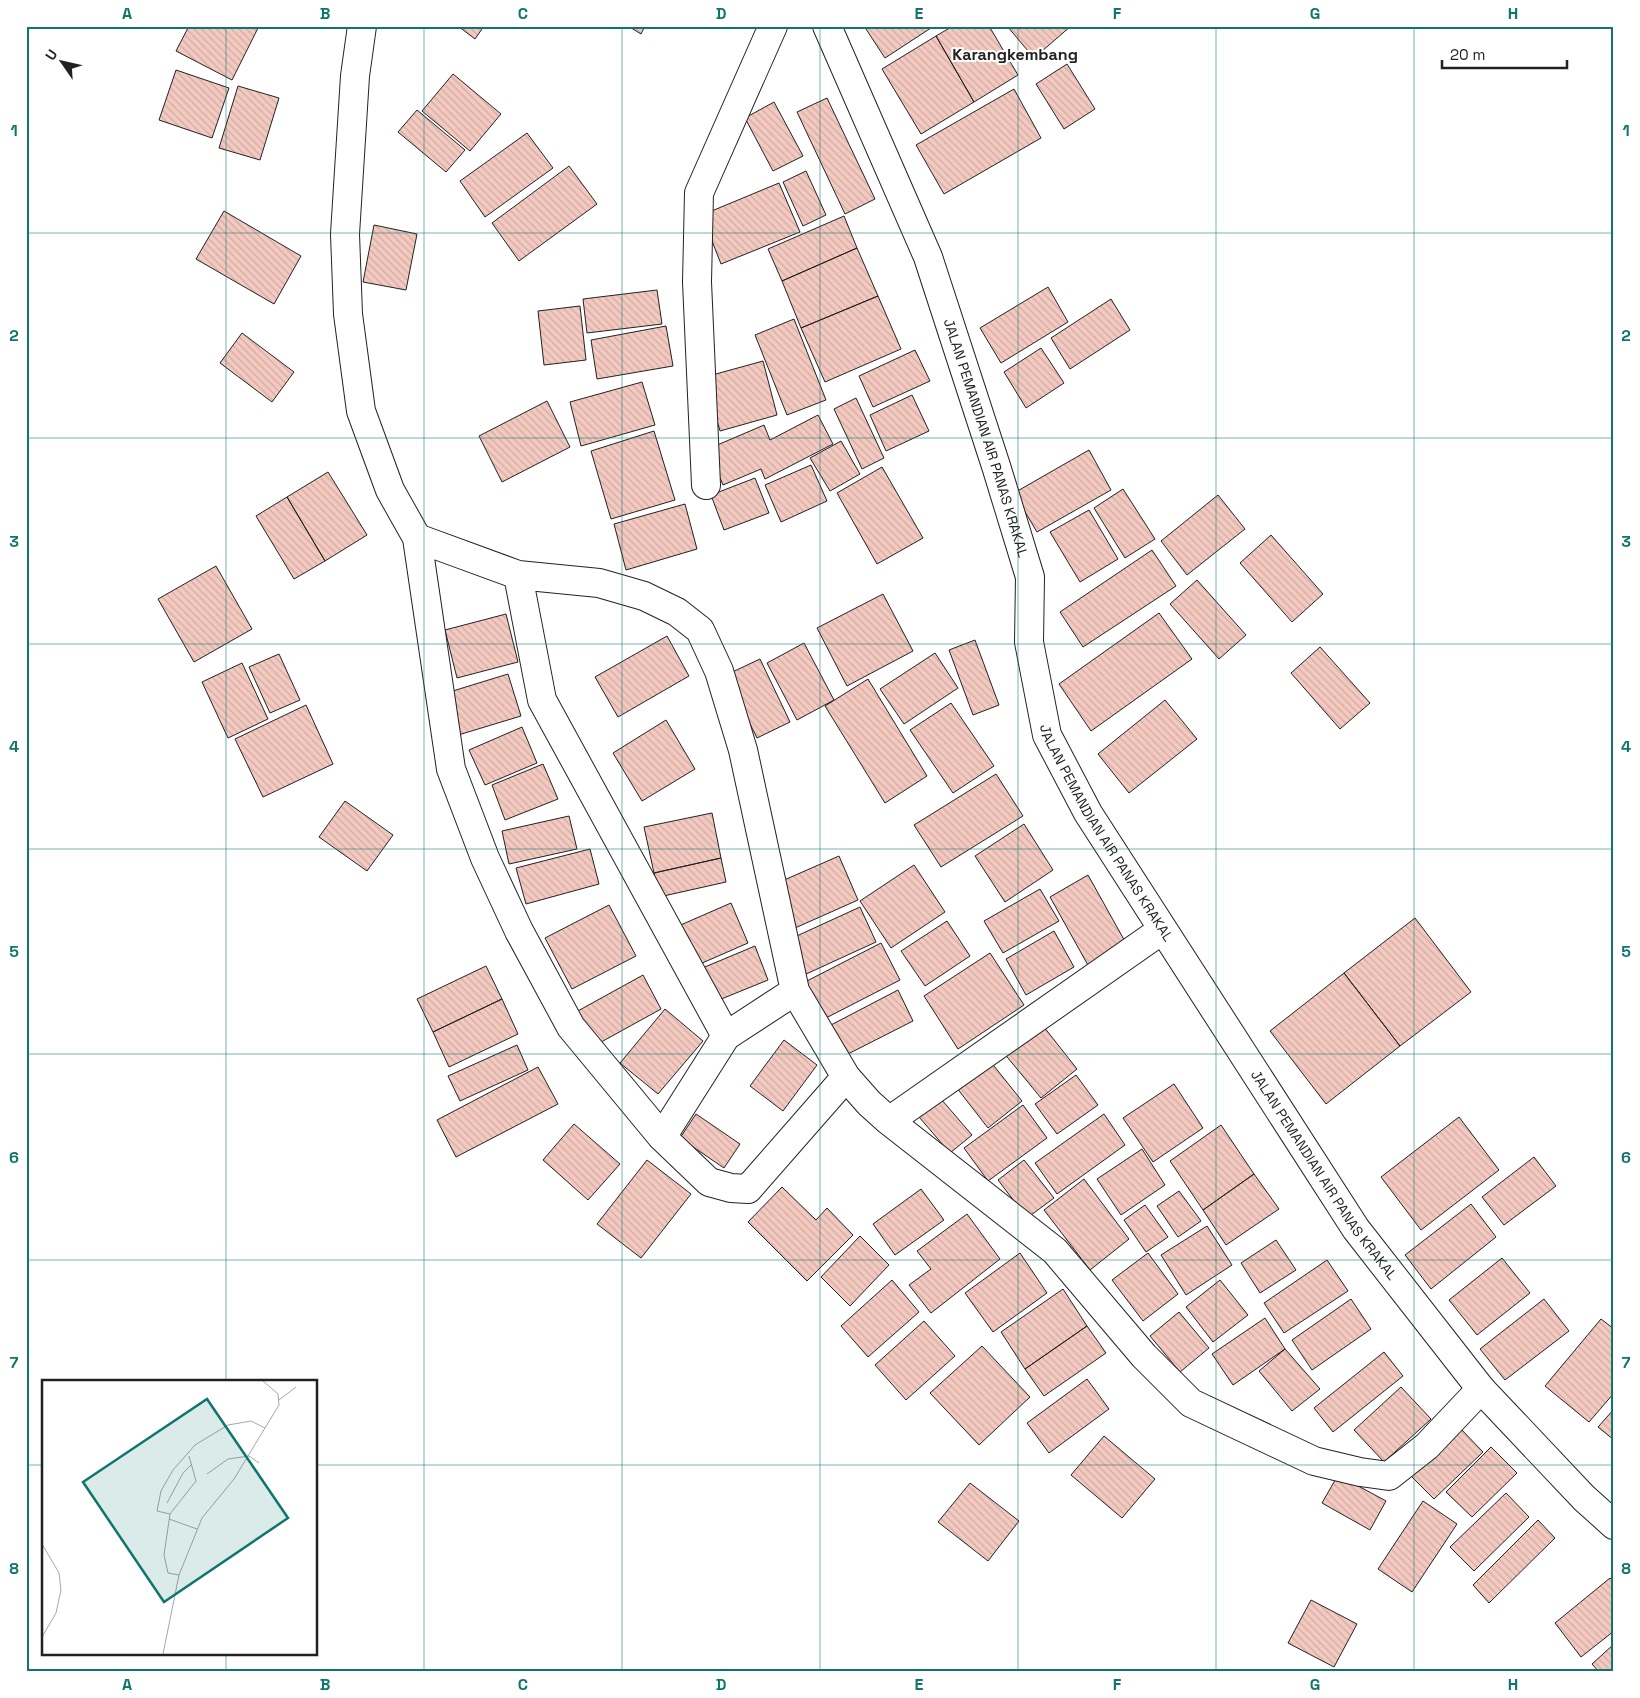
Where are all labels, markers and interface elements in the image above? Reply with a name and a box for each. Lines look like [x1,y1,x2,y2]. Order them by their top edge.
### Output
text: A [122,3,132,24]
text: B [320,3,330,24]
text: C [518,3,528,24]
text: D [716,3,726,24]
text: E [915,3,924,24]
text: F [1113,3,1122,24]
text: G [1310,3,1320,24]
text: H [1508,3,1518,24]
north arrow [38,38,88,88]
scale bar [1442,38,1568,70]
district label: Karangkembang [952,44,1078,65]
text: 20 m [1450,45,1485,64]
text: U [41,46,61,64]
text: 1 [10,120,18,141]
text: 1 [1622,120,1630,141]
street label: JALAN PEMANDIAN AIR PANAS KRAKAL [940,316,1033,560]
text: 2 [9,325,19,346]
text: 2 [1621,325,1631,346]
text: 3 [9,531,19,552]
text: 3 [1621,531,1631,552]
street label: JALAN PEMANDIAN AIR PANAS KRAKAL [1036,723,1178,945]
text: 4 [9,736,19,757]
text: 4 [1621,736,1631,757]
text: 5 [9,941,19,962]
text: 5 [1621,941,1631,962]
street label: JALAN PEMANDIAN AIR PANAS KRAKAL [1247,1066,1402,1284]
text: 6 [9,1147,19,1168]
text: 6 [1621,1147,1631,1168]
text: 7 [10,1352,19,1373]
text: 7 [1622,1352,1631,1373]
inset map [42,1380,318,1656]
text: 8 [9,1558,19,1579]
text: 8 [1621,1558,1631,1579]
text: A [122,1674,132,1695]
text: B [320,1674,330,1695]
text: C [518,1674,528,1695]
text: D [716,1674,726,1695]
text: E [915,1674,924,1695]
text: F [1113,1674,1122,1695]
text: G [1310,1674,1320,1695]
text: H [1508,1674,1518,1695]

